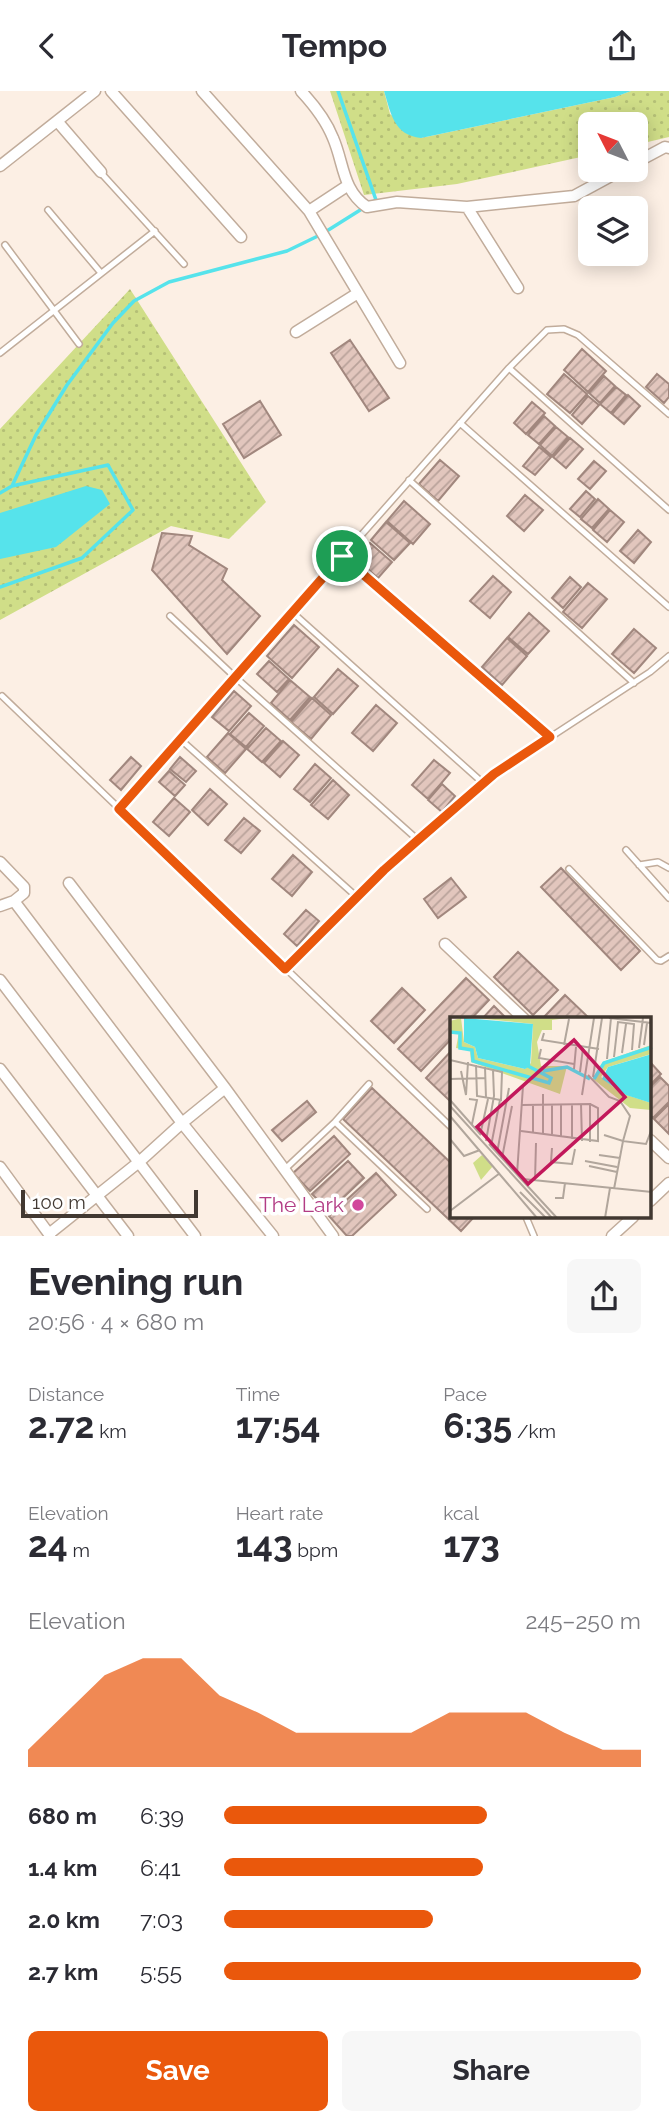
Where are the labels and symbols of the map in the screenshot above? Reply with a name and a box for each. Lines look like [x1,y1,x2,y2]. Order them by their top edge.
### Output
north arrow [578,112,648,182]
pin [312,526,372,586]
inset map [450,1017,652,1219]
scale bar [21,1187,198,1219]
place label: The Lark [259,1192,344,1217]
marker: The Lark [350,1197,366,1213]

